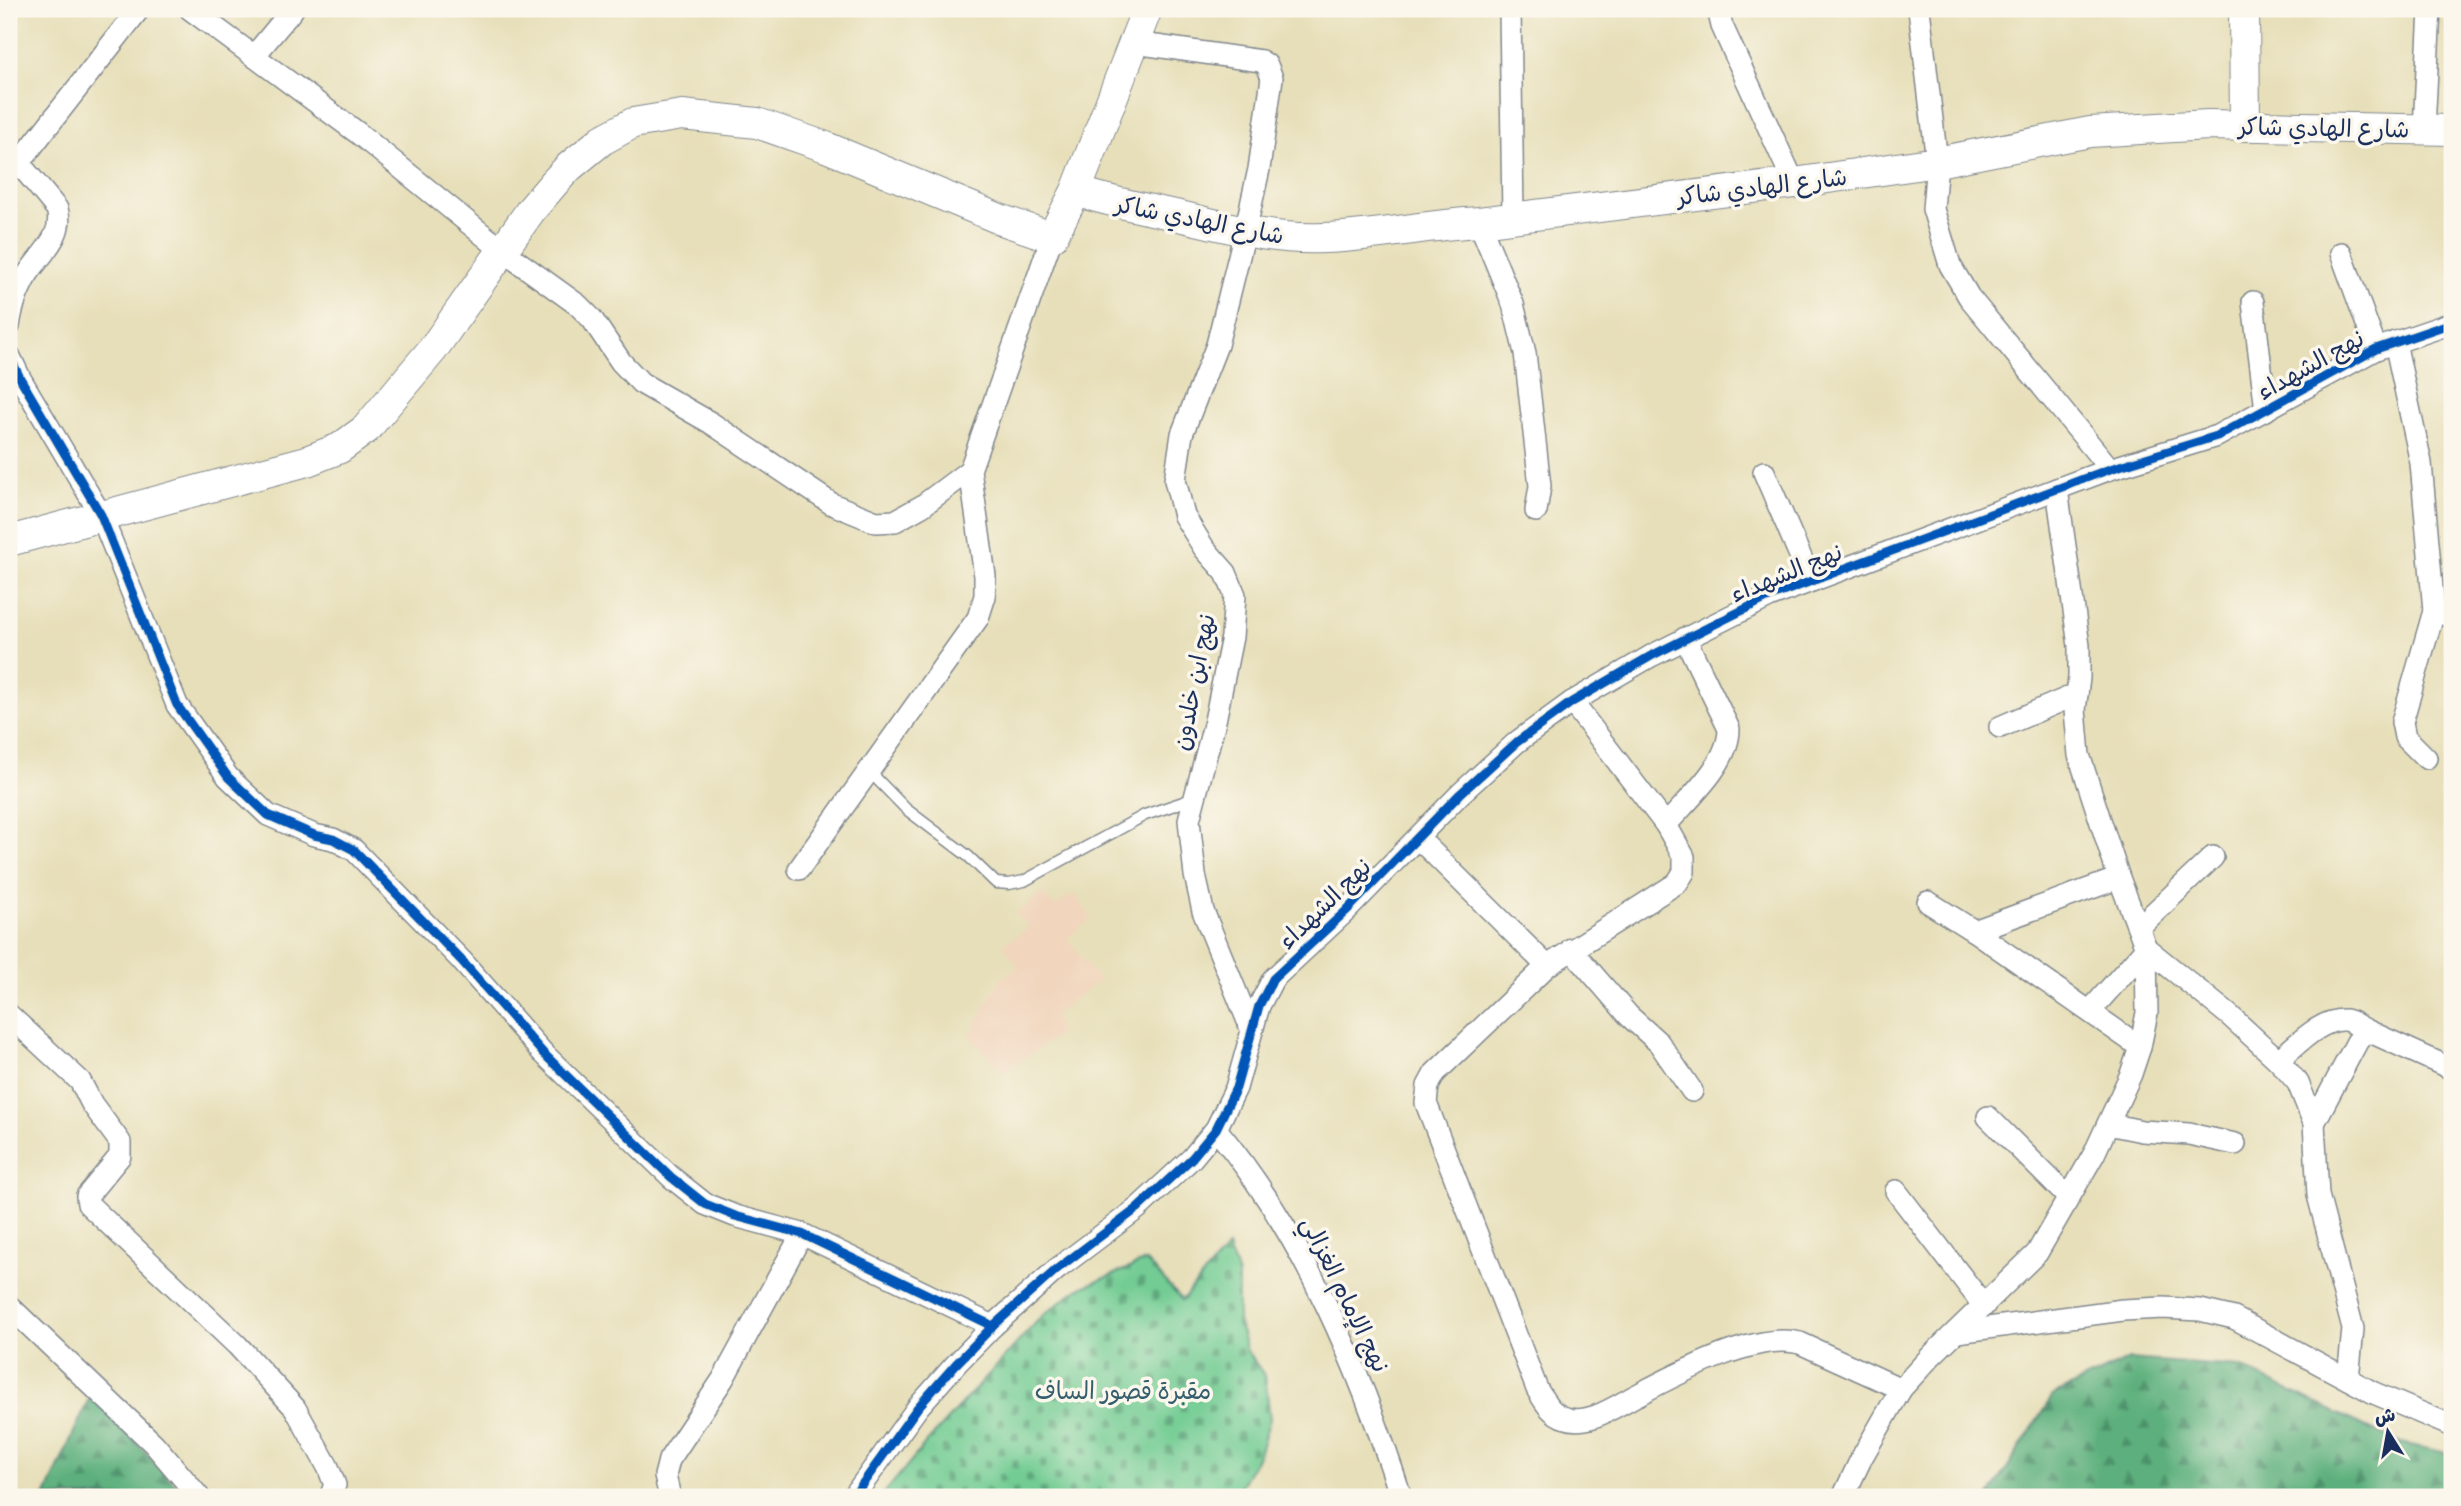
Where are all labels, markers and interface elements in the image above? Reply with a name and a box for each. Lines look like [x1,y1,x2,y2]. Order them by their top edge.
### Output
street label: شارع الهادي شاكر [2236,110,2410,146]
street label: شارع الهادي شاكر [1673,161,1849,215]
street label: شارع الهادي شاكر [1111,188,1287,253]
street label: نهج الشهداء [2251,322,2370,408]
street label: نهج الشهداء [1726,536,1847,610]
street label: نهج ابن خلدون [1165,611,1223,753]
street label: نهج الشهداء [1271,851,1378,956]
street label: نهج الإمام الغزالي [1289,1211,1397,1380]
park label: مقبرة قصور الساف [1035,1375,1211,1406]
north arrow [2352,1398,2422,1468]
text: ش [2372,1402,2397,1429]

